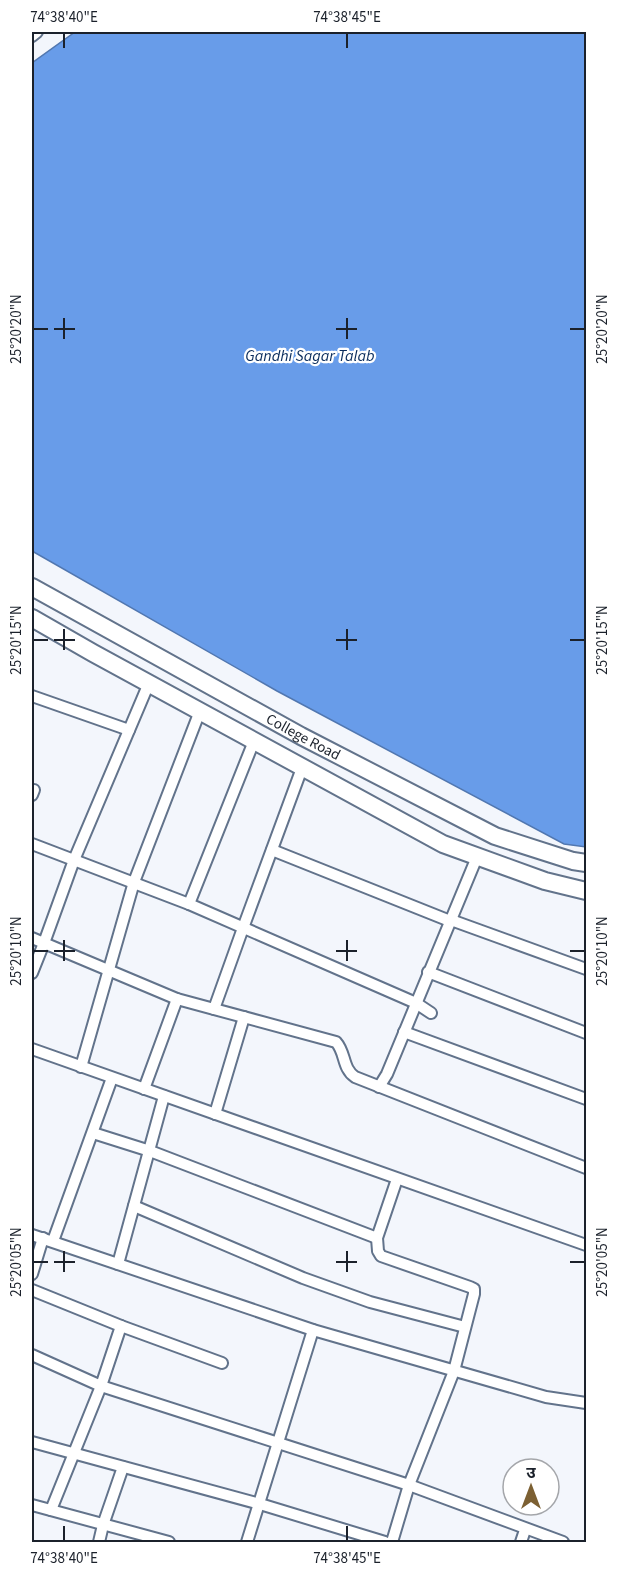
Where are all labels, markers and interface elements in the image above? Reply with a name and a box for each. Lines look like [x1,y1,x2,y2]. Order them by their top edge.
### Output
text: 74°38'40"E [30,7,98,28]
text: 74°38'45"E [313,7,381,28]
text: 25°20'20"N [6,294,27,364]
text: 25°20'20"N [592,294,613,364]
water label: Gandhi Sagar Talab [245,345,375,367]
text: 25°20'15"N [6,605,27,675]
text: 25°20'15"N [592,605,613,675]
street label: College Road [262,708,344,765]
text: 25°20'10"N [6,916,27,986]
text: 25°20'10"N [592,916,613,986]
text: 25°20'05"N [6,1227,27,1297]
text: 25°20'05"N [592,1227,613,1297]
north arrow [501,1457,561,1517]
text: उ [526,1462,536,1484]
text: 74°38'40"E [30,1548,98,1569]
text: 74°38'45"E [313,1548,381,1569]

